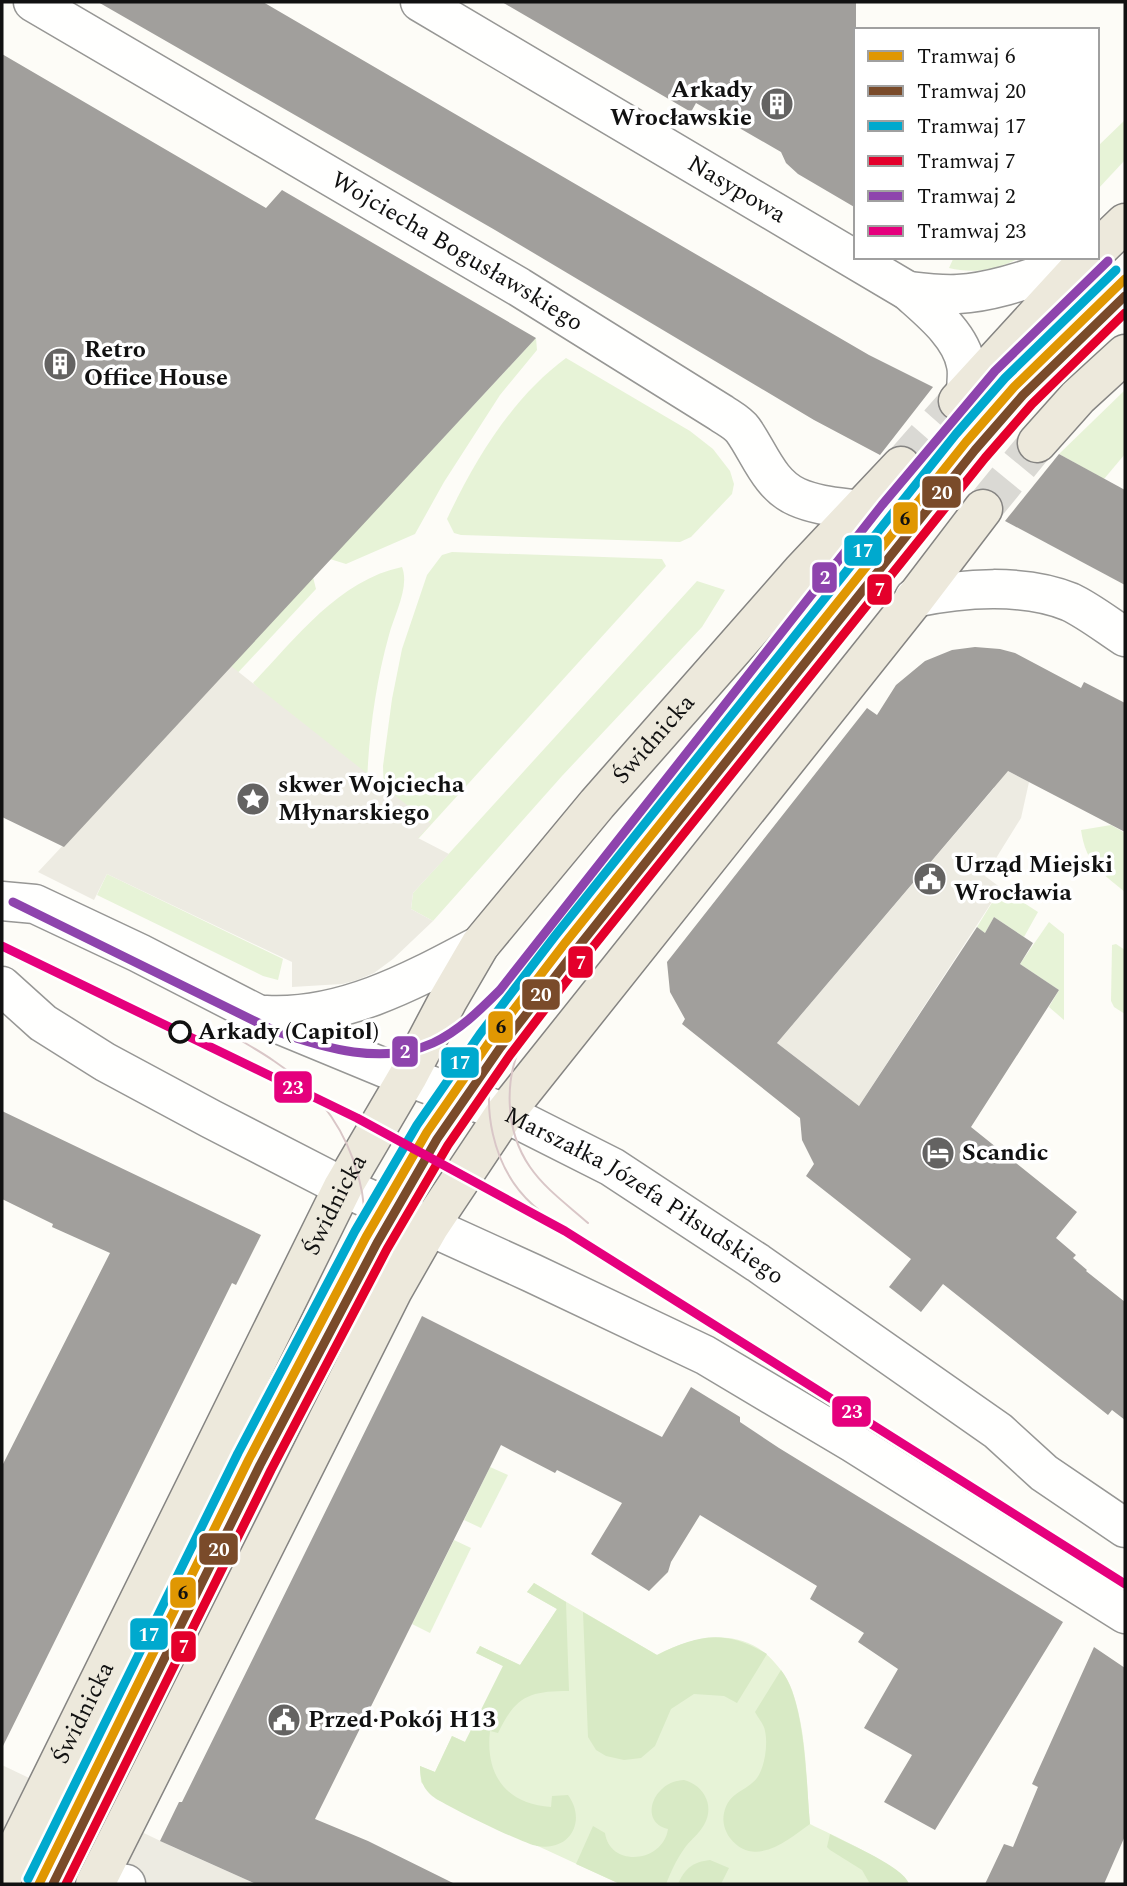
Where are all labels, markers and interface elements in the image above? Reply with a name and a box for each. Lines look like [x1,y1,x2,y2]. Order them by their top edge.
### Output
legend [854,28,1099,259]
text: Tramwaj 6 [917,41,1016,73]
place label: Arkady Wrocławskie [610,72,754,136]
text: Tramwaj 20 [917,76,1026,108]
building icon: Arkady Wrocławskie [758,85,796,123]
text: Tramwaj 17 [917,111,1026,143]
street label: Nasypowa [681,146,793,233]
text: Tramwaj 7 [917,146,1016,178]
street label: Wojciecha Bogusławskiego [324,162,590,341]
text: Tramwaj 2 [917,181,1016,213]
text: Tramwaj 23 [917,216,1027,248]
place label: Retro Office House [84,332,228,396]
building icon: Retro Office House [41,345,79,383]
line badge: 20 [921,475,962,509]
text: 20 [931,479,953,508]
line badge: 6 [892,501,919,535]
text: 6 [900,505,911,534]
line badge: 17 [843,534,883,567]
text: 17 [852,537,874,566]
line badge: 2 [811,561,838,594]
text: 2 [820,564,830,593]
line badge: 7 [866,573,893,606]
text: 7 [875,576,885,605]
street label: Świdnicka [604,686,704,793]
place label: skwer Wojciecha Młynarskiego [278,767,465,831]
place icon: skwer Wojciecha Młynarskiego [234,780,272,818]
place label: Urząd Miejski Wrocławia [954,847,1113,911]
public building icon: Urząd Miejski Wrocławia [911,860,949,898]
line badge: 7 [567,945,594,979]
text: 7 [576,949,586,978]
line badge: 20 [521,978,561,1011]
text: 20 [530,981,552,1010]
line badge: 6 [487,1010,514,1044]
text: 6 [496,1013,507,1042]
place label: Arkady (Capitol) [198,1014,379,1050]
marker: Arkady (Capitol) [169,1021,191,1043]
line badge: 2 [391,1035,419,1068]
text: 2 [400,1038,410,1067]
line badge: 17 [440,1046,480,1079]
text: 17 [449,1049,471,1078]
line badge: 23 [273,1070,313,1104]
text: 23 [282,1074,304,1103]
street label: Marszałka Józefa Piłsudskiego [498,1097,791,1294]
hotel icon: Scandic [919,1134,957,1172]
place label: Scandic [962,1135,1048,1171]
street label: Świdnicka [294,1147,377,1262]
line badge: 23 [831,1395,872,1428]
text: 23 [841,1398,863,1427]
line badge: 20 [198,1532,239,1566]
text: 20 [208,1536,230,1565]
line badge: 6 [169,1576,197,1609]
text: 6 [178,1579,189,1608]
line badge: 17 [129,1617,169,1651]
text: 17 [138,1621,160,1650]
line badge: 7 [170,1630,197,1663]
text: 7 [179,1633,189,1662]
street label: Świdnicka [43,1656,124,1770]
public building icon: Przed·Pokój H13 [265,1701,303,1739]
place label: Przed·Pokój H13 [308,1702,496,1738]

